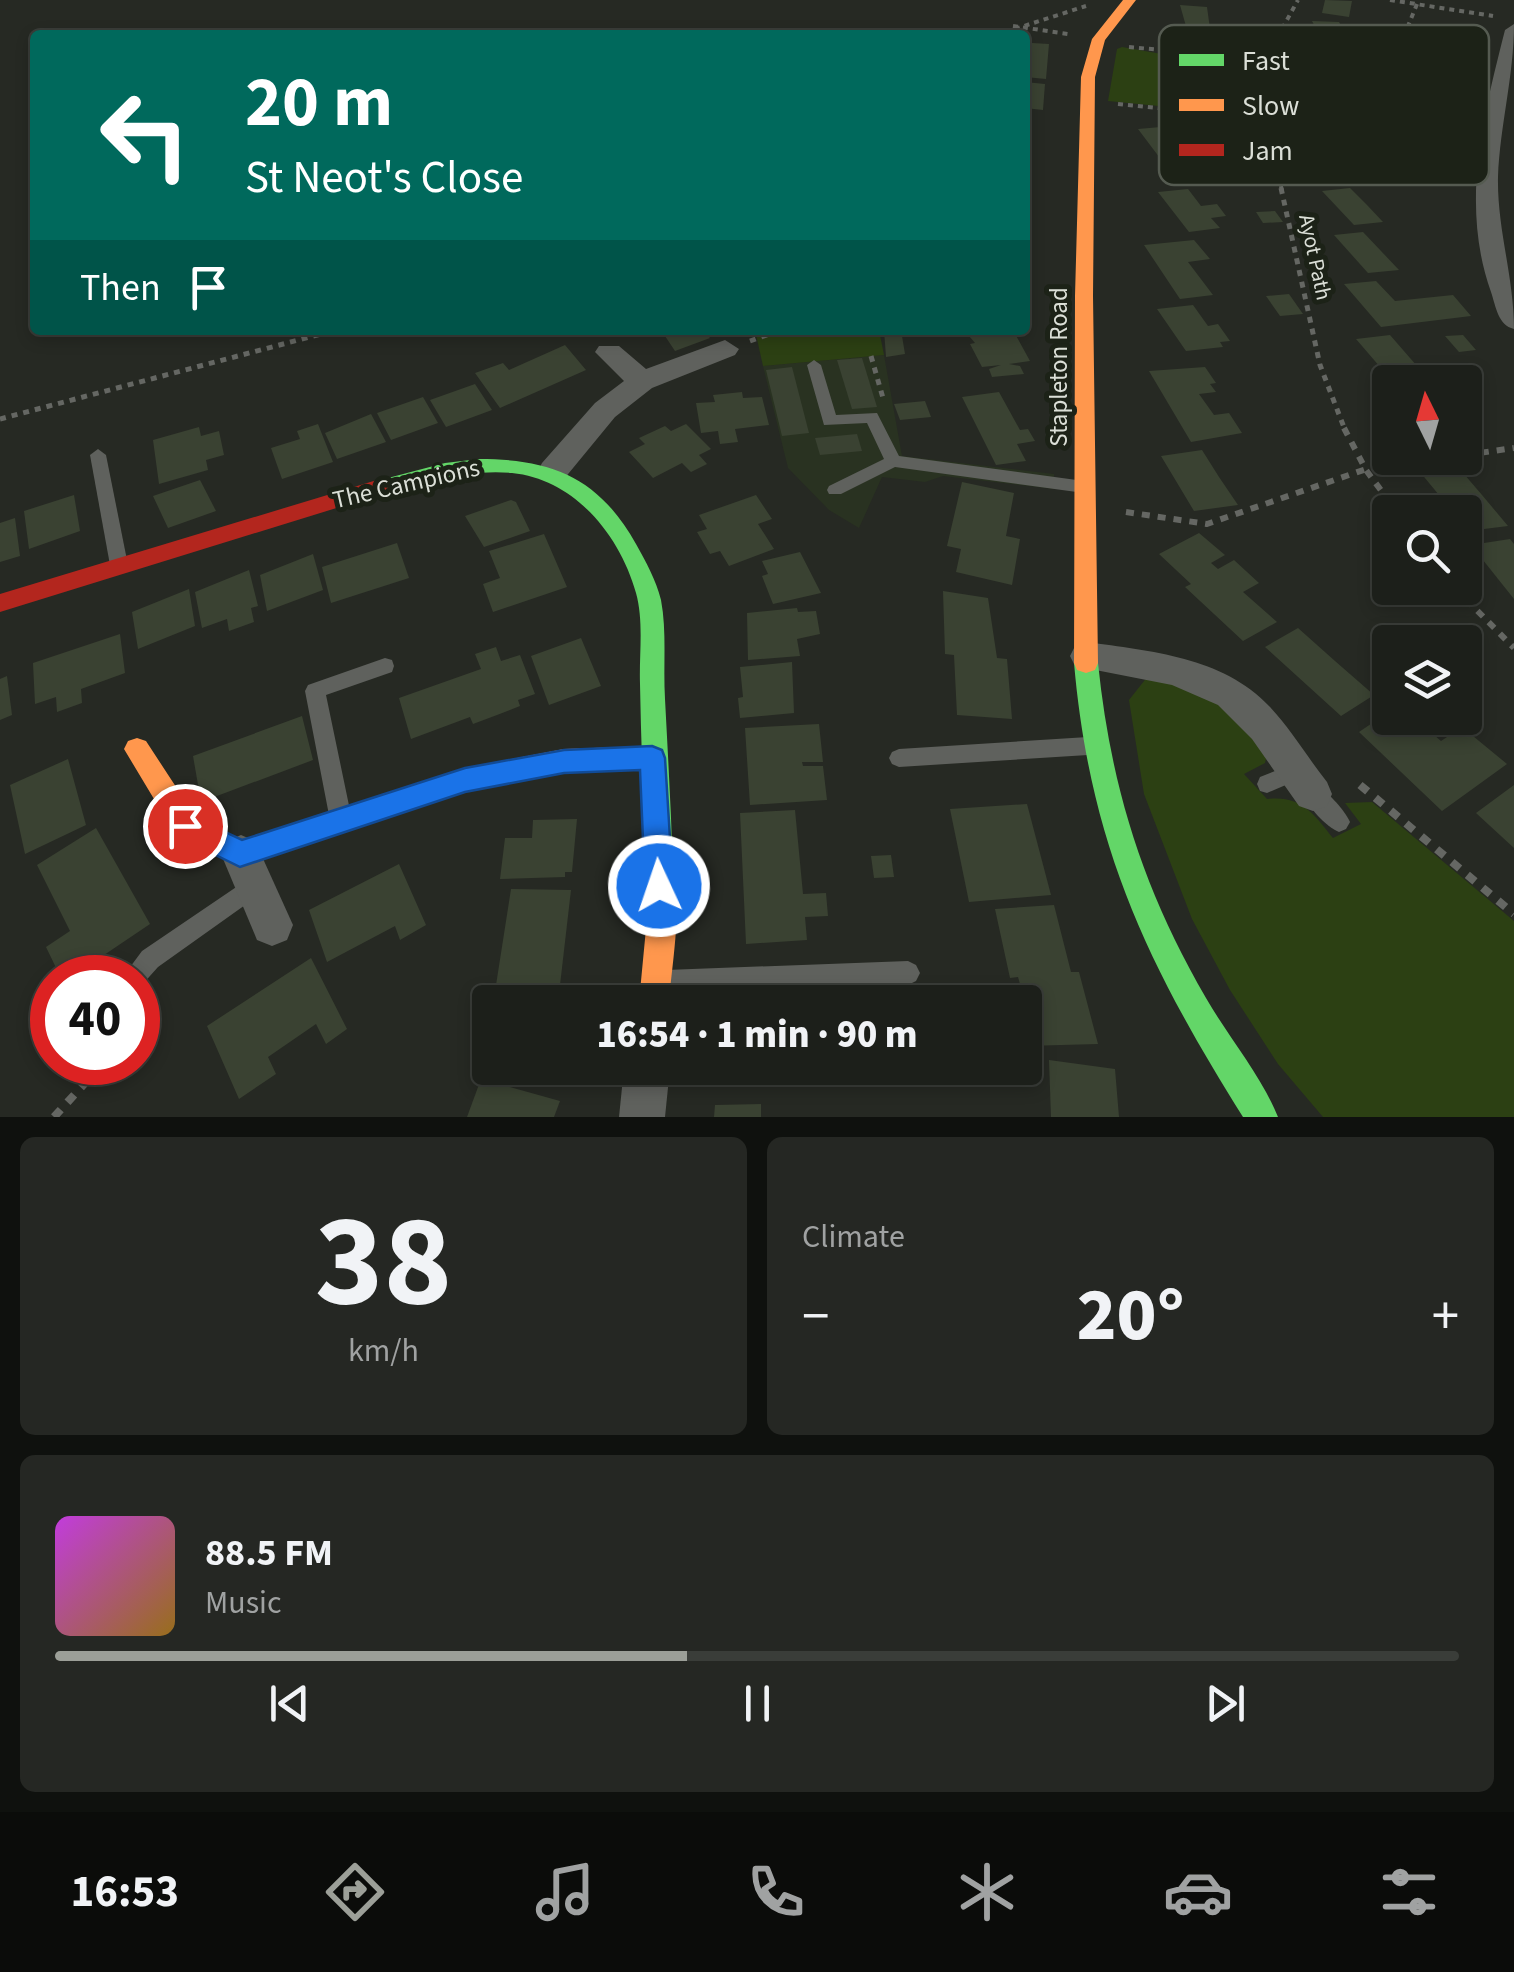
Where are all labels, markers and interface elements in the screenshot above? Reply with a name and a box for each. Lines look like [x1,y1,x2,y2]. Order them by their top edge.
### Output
legend [1159,25,1489,185]
text: Fast [1242,41,1290,81]
text: 20 m [245,53,393,153]
icon: left [80,70,210,200]
text: Slow [1242,86,1299,126]
text: Jam [1242,131,1293,171]
text: St Neot's Close [245,146,523,210]
street label: Ayot Path [1290,211,1340,303]
icon: arrive [181,260,236,315]
text: Then [80,261,161,315]
street label: Stapleton Road [1041,287,1077,447]
north arrow [1372,365,1482,475]
map controls [1372,365,1482,735]
street label: The Campions [329,450,483,518]
button: search [1372,495,1482,605]
button: layers [1372,625,1482,735]
pin [143,784,228,869]
icon: arrive [158,799,213,854]
position arrow [607,834,711,938]
speed limit sign: 40 [30,955,160,1085]
text: 16:54 · 1 min · 90 m [596,1008,918,1062]
text: 38 [315,1170,452,1355]
text: Climate [802,1214,905,1260]
text: 20° [1077,1262,1184,1369]
text: − [802,1278,829,1356]
text: + [1432,1278,1459,1356]
text: km/h [348,1328,419,1374]
text: 88.5 FM [205,1526,333,1580]
text: Music [205,1580,282,1626]
icon: previous [262,1676,317,1731]
icon: pause [730,1676,785,1731]
icon: next [1198,1676,1253,1731]
icon: directions [320,1857,390,1927]
icon: music [530,1857,600,1927]
icon: phone [741,1857,811,1927]
icon: climate [952,1857,1022,1927]
icon: car [1163,1857,1233,1927]
icon: filters [1374,1857,1444,1927]
text: 16:53 [70,1860,179,1924]

